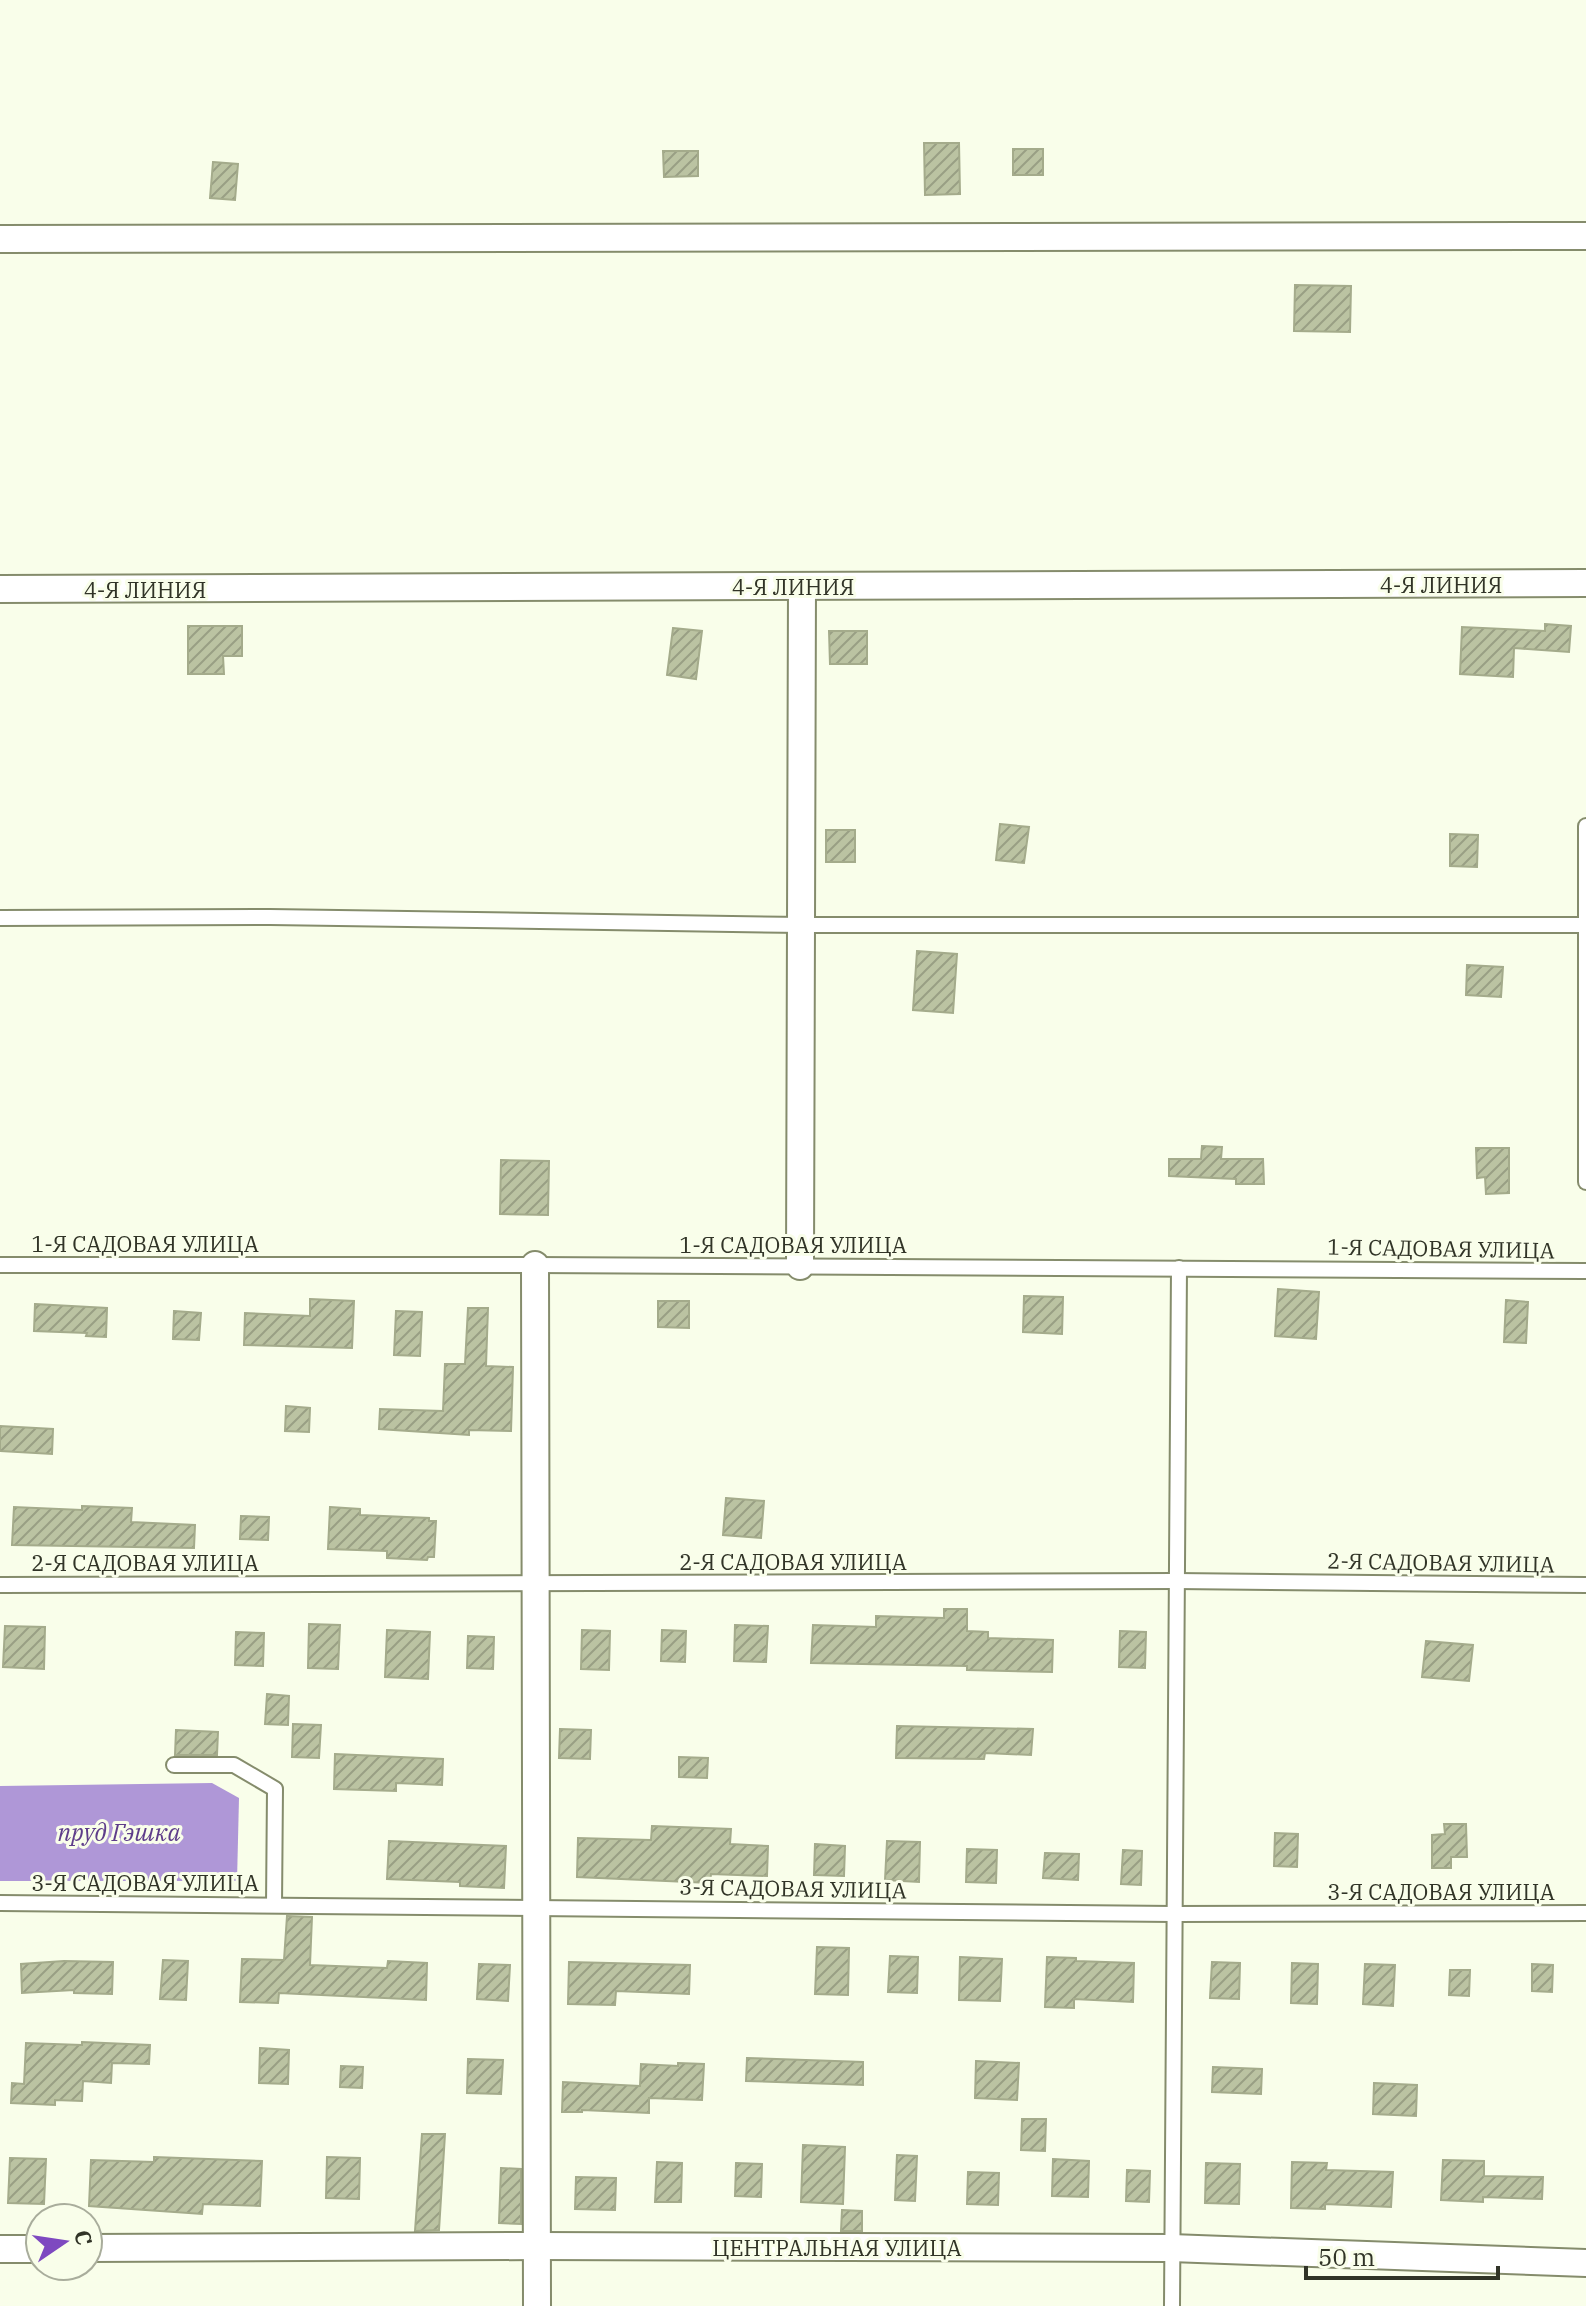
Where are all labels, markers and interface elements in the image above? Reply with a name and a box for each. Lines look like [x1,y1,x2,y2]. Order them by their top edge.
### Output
street label: 4-Я ЛИНИЯ [1380,570,1502,599]
street label: 4-Я ЛИНИЯ [732,572,854,601]
street label: 4-Я ЛИНИЯ [84,575,206,604]
street label: 1-Я САДОВАЯ УЛИЦА [31,1229,259,1258]
street label: 1-Я САДОВАЯ УЛИЦА [679,1230,907,1259]
street label: 1-Я САДОВАЯ УЛИЦА [1327,1232,1555,1264]
street label: 2-Я САДОВАЯ УЛИЦА [1327,1546,1555,1578]
street label: 2-Я САДОВАЯ УЛИЦА [679,1547,907,1576]
street label: 2-Я САДОВАЯ УЛИЦА [31,1548,259,1577]
water label: пруд Гэшка [57,1816,181,1848]
street label: 3-Я САДОВАЯ УЛИЦА [31,1868,259,1897]
street label: 3-Я САДОВАЯ УЛИЦА [679,1872,907,1904]
street label: 3-Я САДОВАЯ УЛИЦА [1327,1877,1555,1906]
north arrow [24,2202,104,2282]
text: С [68,2227,100,2248]
scale bar [1306,2230,1498,2280]
street label: ЦЕНТРАЛЬНАЯ УЛИЦА [712,2233,962,2262]
text: 50 m [1318,2241,1375,2273]

